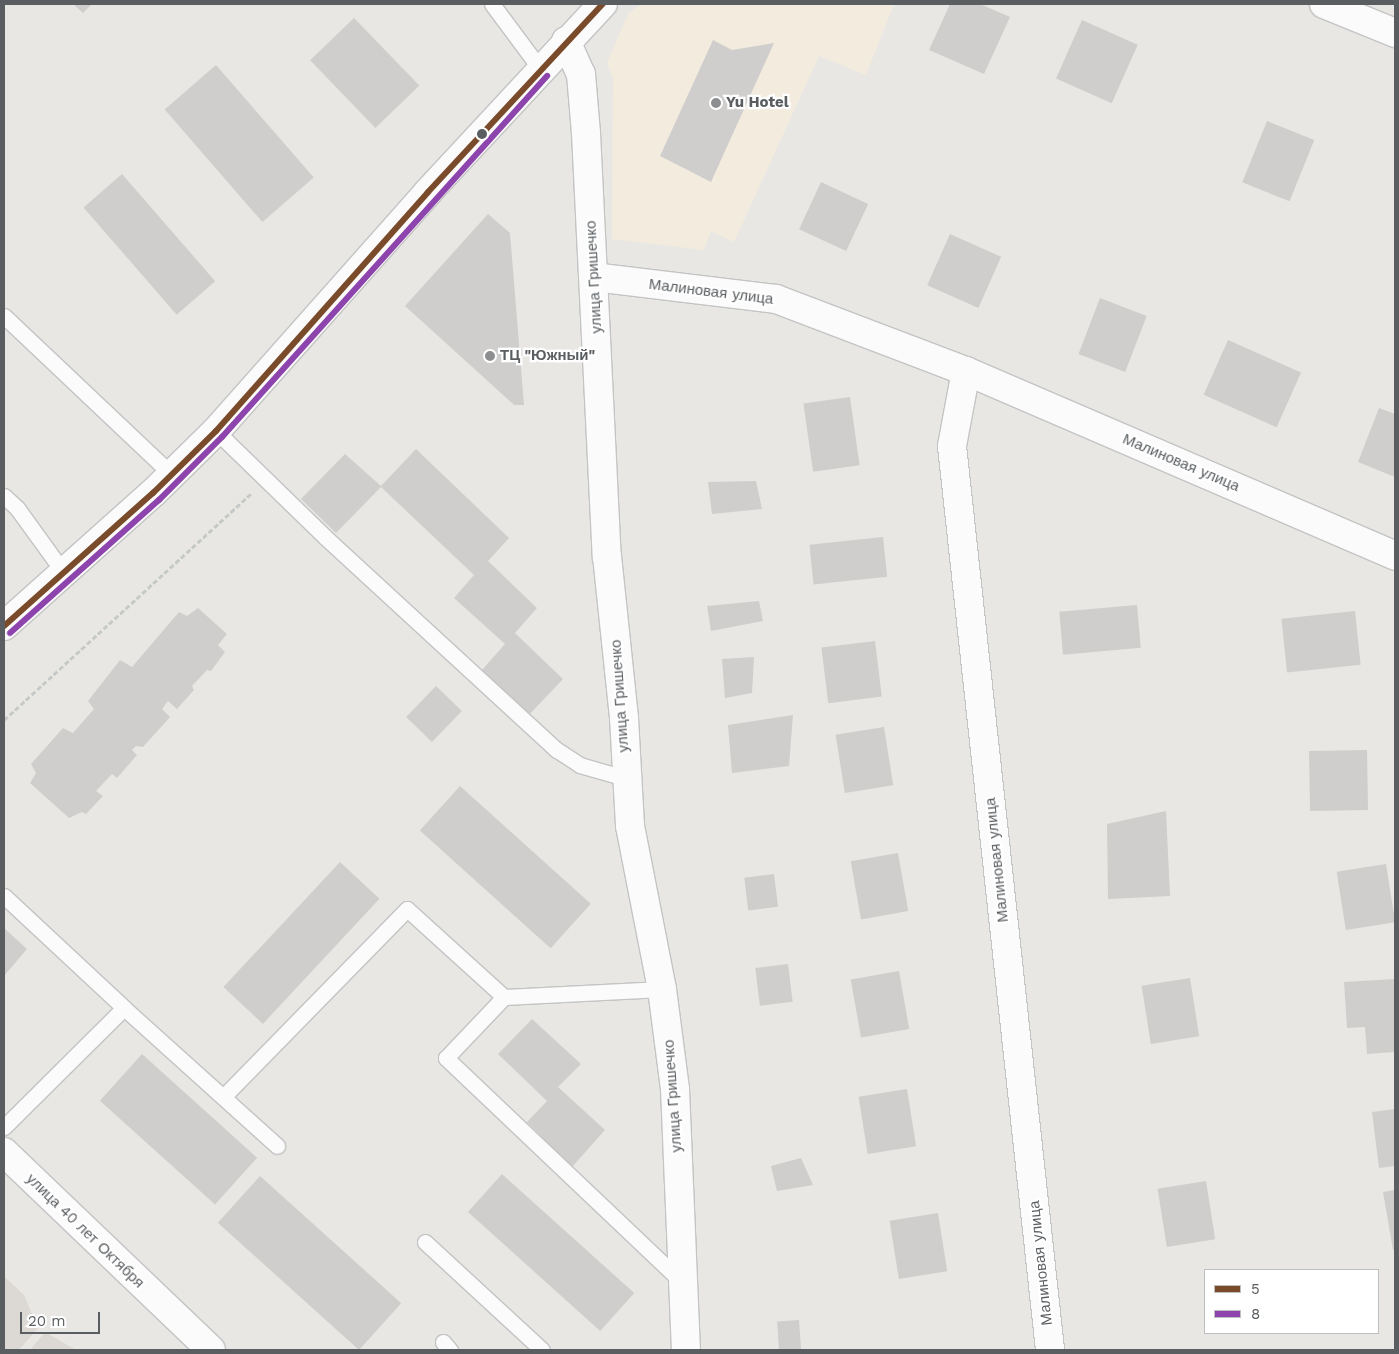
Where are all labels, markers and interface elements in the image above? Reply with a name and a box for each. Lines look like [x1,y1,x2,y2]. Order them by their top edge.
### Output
place label: Yu Hotel [726,94,789,112]
marker: Yu Hotel [710,97,722,109]
unlabelled marker [477,129,487,139]
street label: улица Гришечко [582,220,606,334]
street label: Малиновая улица [648,275,774,309]
place label: ТЦ "Южный" [500,347,595,365]
marker: ТЦ "Южный" [484,350,496,362]
street label: Малиновая улица [1120,430,1242,496]
street label: улица Гришечко [607,639,633,753]
street label: Малиновая улица [981,797,1013,923]
street label: улица Гришечко [660,1039,686,1153]
street label: улица 40 лет Октября [22,1170,148,1292]
street label: Малиновая улица [1025,1200,1057,1326]
legend [1204,1269,1379,1334]
text: 5 [1251,1280,1260,1298]
scale bar [22,1302,102,1334]
text: 8 [1251,1305,1260,1323]
text: 20 m [28,1312,66,1330]

